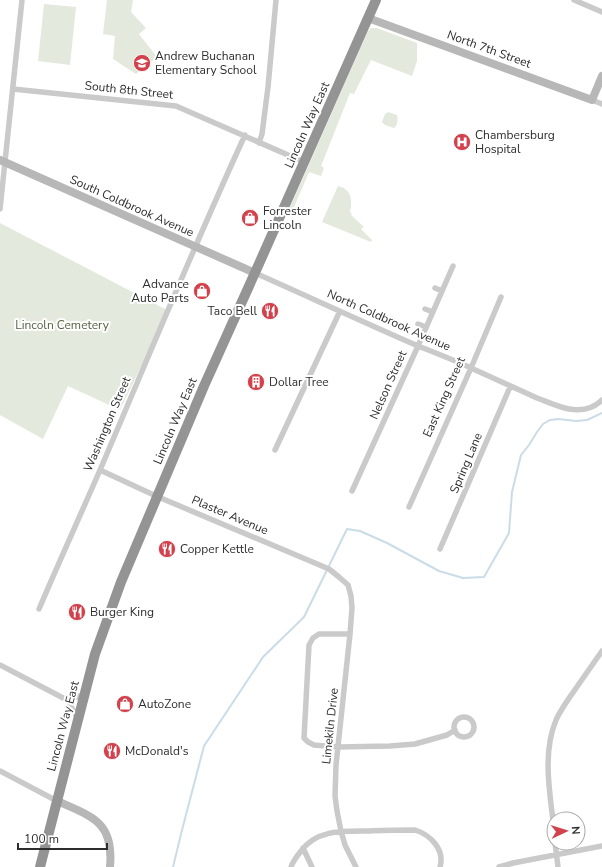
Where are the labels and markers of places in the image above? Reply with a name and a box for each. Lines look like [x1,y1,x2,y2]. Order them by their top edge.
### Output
place label: Andrew Buchanan Elementary School [155,48,257,78]
school or university icon: Andrew Buchanan Elementary School [132,53,152,73]
place label: Chambersburg Hospital [475,127,555,157]
hospital icon: Chambersburg Hospital [452,132,472,152]
place label: Forrester Lincoln [263,203,312,233]
shop icon: Forrester Lincoln [240,208,260,228]
place label: Advance Auto Parts [131,276,189,306]
shop icon: Advance Auto Parts [192,281,212,301]
restaurant icon: Taco Bell [260,301,280,321]
place label: Taco Bell [208,303,257,319]
building icon: Dollar Tree [246,372,266,392]
place label: Dollar Tree [269,374,329,390]
restaurant icon: Copper Kettle [157,539,177,559]
place label: Copper Kettle [180,541,254,557]
restaurant icon: Burger King [67,602,87,622]
place label: Burger King [90,604,154,620]
shop icon: AutoZone [115,694,135,714]
place label: AutoZone [138,696,191,712]
restaurant icon: McDonald's [102,741,122,761]
place label: McDonald's [125,743,189,759]

